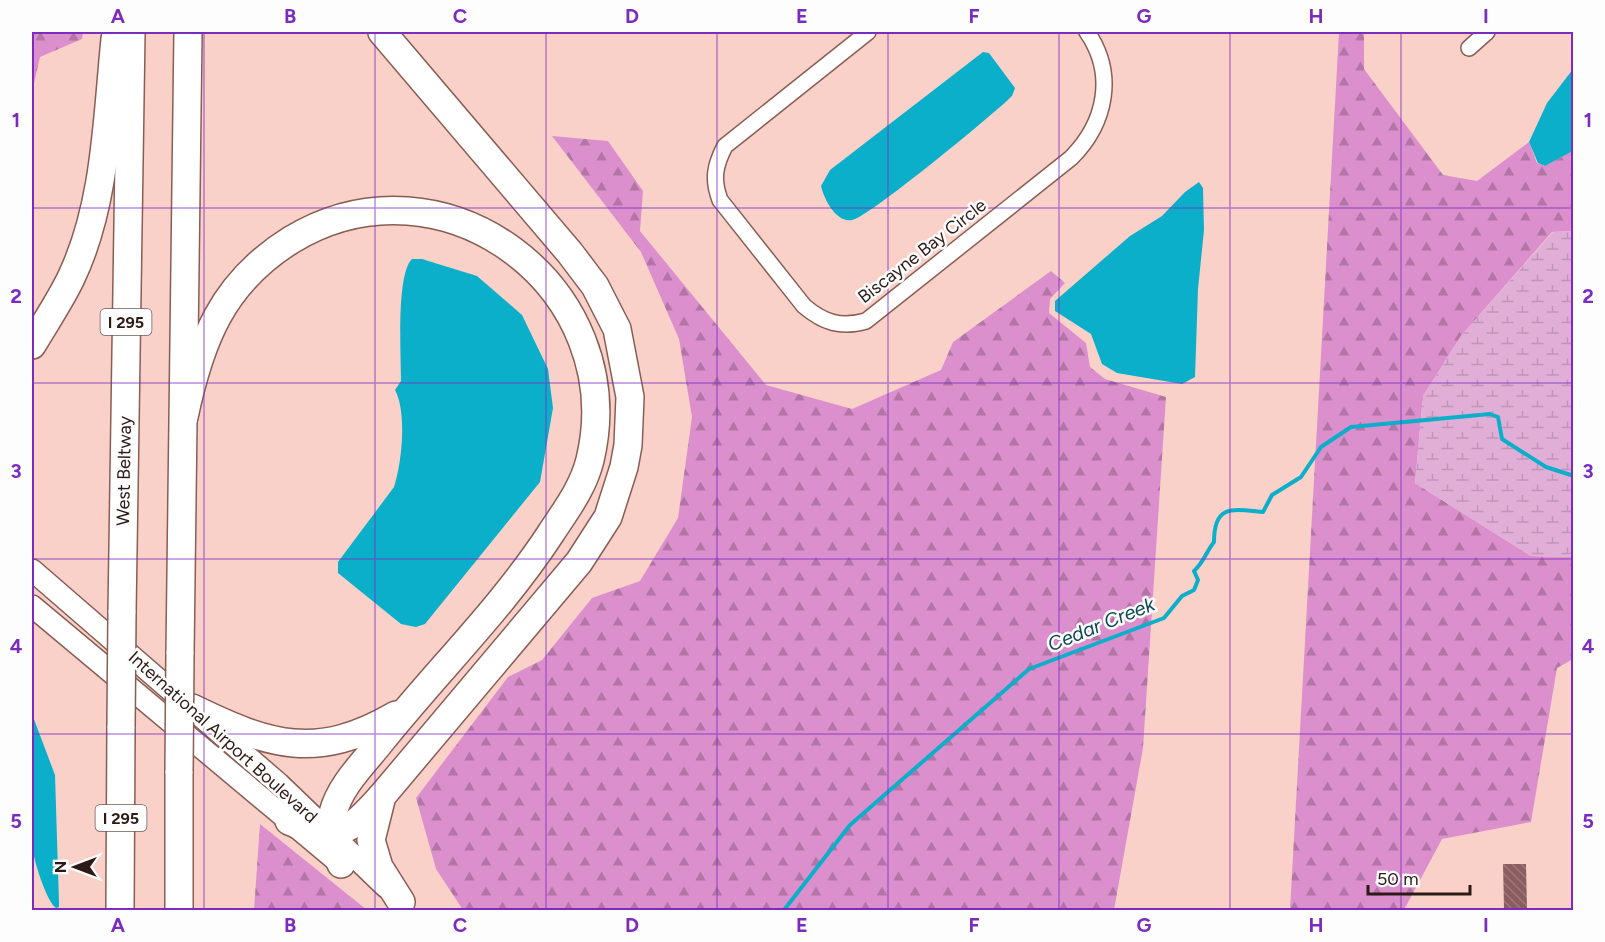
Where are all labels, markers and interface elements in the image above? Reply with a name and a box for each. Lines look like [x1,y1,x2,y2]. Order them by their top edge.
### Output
text: A [111,4,126,28]
text: B [284,4,296,28]
text: C [453,4,467,28]
text: D [625,4,639,28]
text: E [796,4,808,28]
text: F [968,4,980,28]
text: G [1137,4,1152,28]
text: H [1309,4,1324,28]
text: I [1483,4,1489,28]
text: 1 [12,108,20,132]
text: 1 [1584,108,1592,132]
street label: Biscayne Bay Circle [853,194,991,308]
text: 2 [10,284,22,308]
text: 2 [1582,284,1594,308]
road number: I 295 [100,309,152,335]
street label: West Beltway [112,415,136,526]
text: 3 [10,459,22,483]
text: 3 [1582,459,1594,483]
water label: Cedar Creek [1044,591,1159,656]
text: 4 [10,634,23,658]
text: 4 [1582,634,1595,658]
street label: International Airport Boulevard [124,646,322,828]
road number: I 295 [96,805,146,831]
text: 5 [10,809,22,833]
text: 5 [1582,809,1594,833]
north arrow [45,837,105,897]
scale bar [1368,858,1470,896]
text: N [51,861,70,873]
text: 50 m [1377,868,1419,890]
text: A [111,913,126,937]
text: B [284,913,296,937]
text: C [453,913,467,937]
text: D [625,913,639,937]
text: E [796,913,808,937]
text: F [968,913,980,937]
text: G [1137,913,1152,937]
text: H [1309,913,1324,937]
text: I [1483,913,1489,937]

